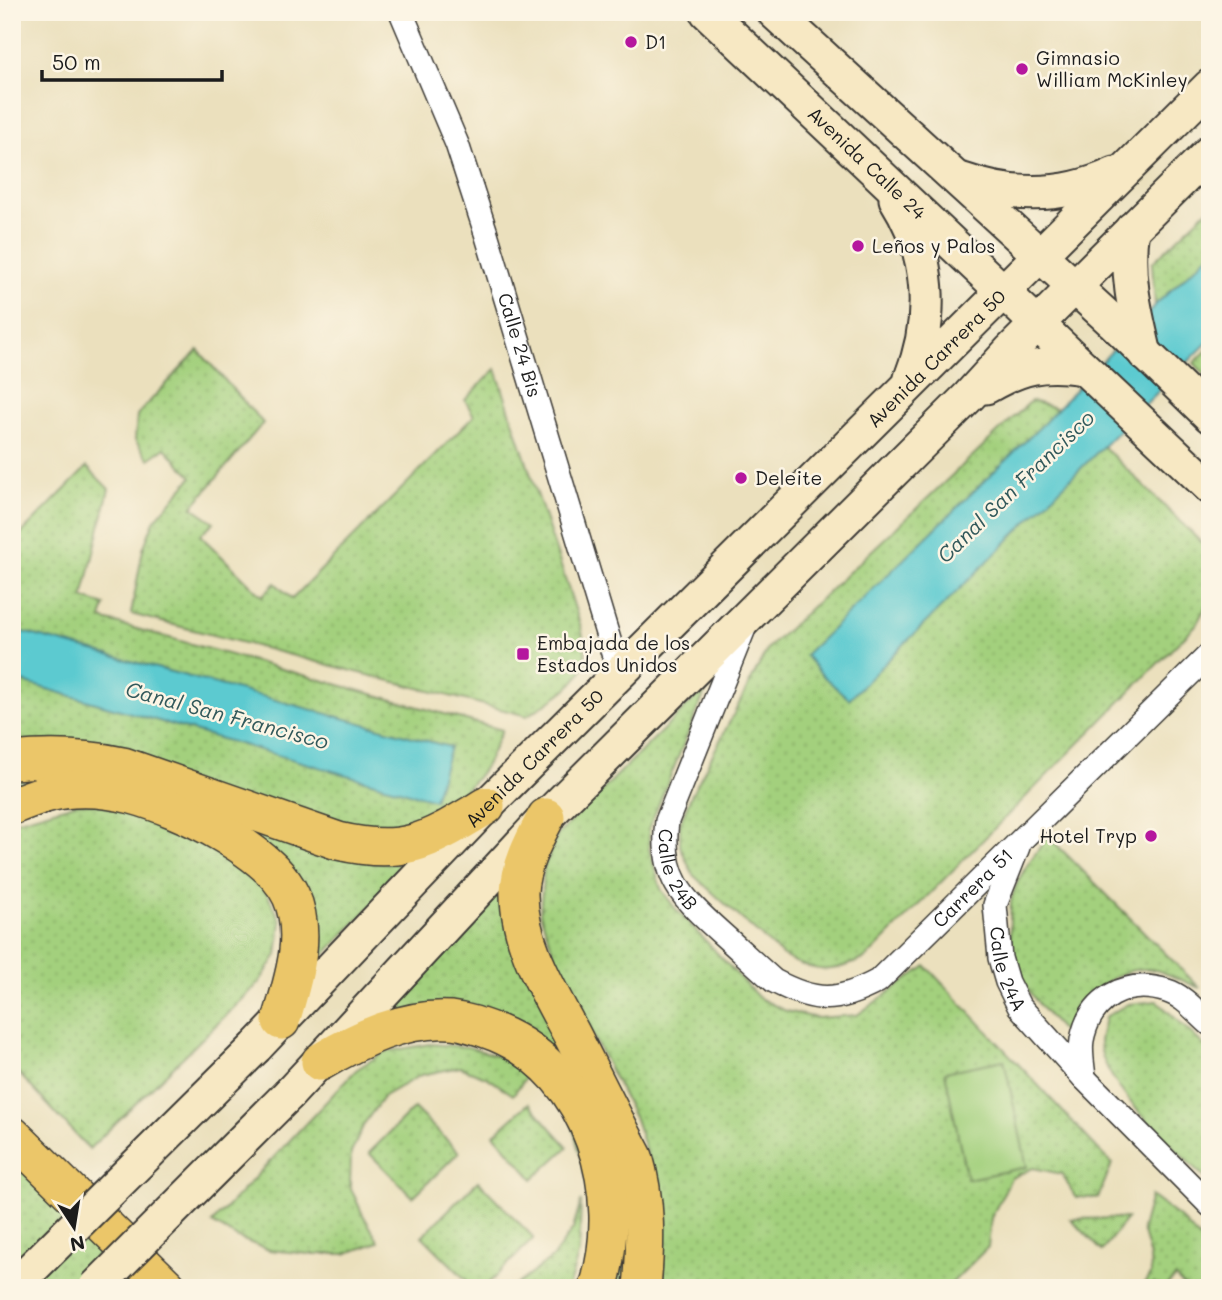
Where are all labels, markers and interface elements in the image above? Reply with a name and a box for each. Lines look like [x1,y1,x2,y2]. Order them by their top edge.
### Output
place label: D1 [645,29,667,54]
marker: D1 [623,34,639,50]
scale bar [42,38,222,82]
place label: Gimnasio William McKinley [1036,45,1188,92]
text: 50 m [52,48,101,75]
marker: Gimnasio William McKinley [1014,61,1030,77]
street label: Avenida Calle 24 [803,101,932,225]
place label: Leños y Palos [872,233,996,258]
marker: Leños y Palos [850,238,866,254]
street label: Avenida Carrera 50 [861,283,1011,432]
street label: Calle 24 Bis [493,290,548,400]
water label: Canal San Francisco [930,404,1099,568]
place label: Deleite [755,465,822,490]
marker: Deleite [733,470,749,486]
place label: Embajada de los Estados Unidos [537,630,690,677]
marker: Embajada de los Estados Unidos [515,646,531,662]
water label: Canal San Francisco [123,674,332,755]
street label: Avenida Carrera 50 [459,683,609,832]
place label: Hotel Tryp [1039,823,1137,848]
street label: Calle 24B [654,828,704,915]
marker: Hotel Tryp [1143,828,1159,844]
street label: Carrera 51 [927,842,1018,933]
street label: Calle 24A [985,925,1033,1015]
north arrow [38,1192,108,1262]
text: N [68,1230,87,1258]

